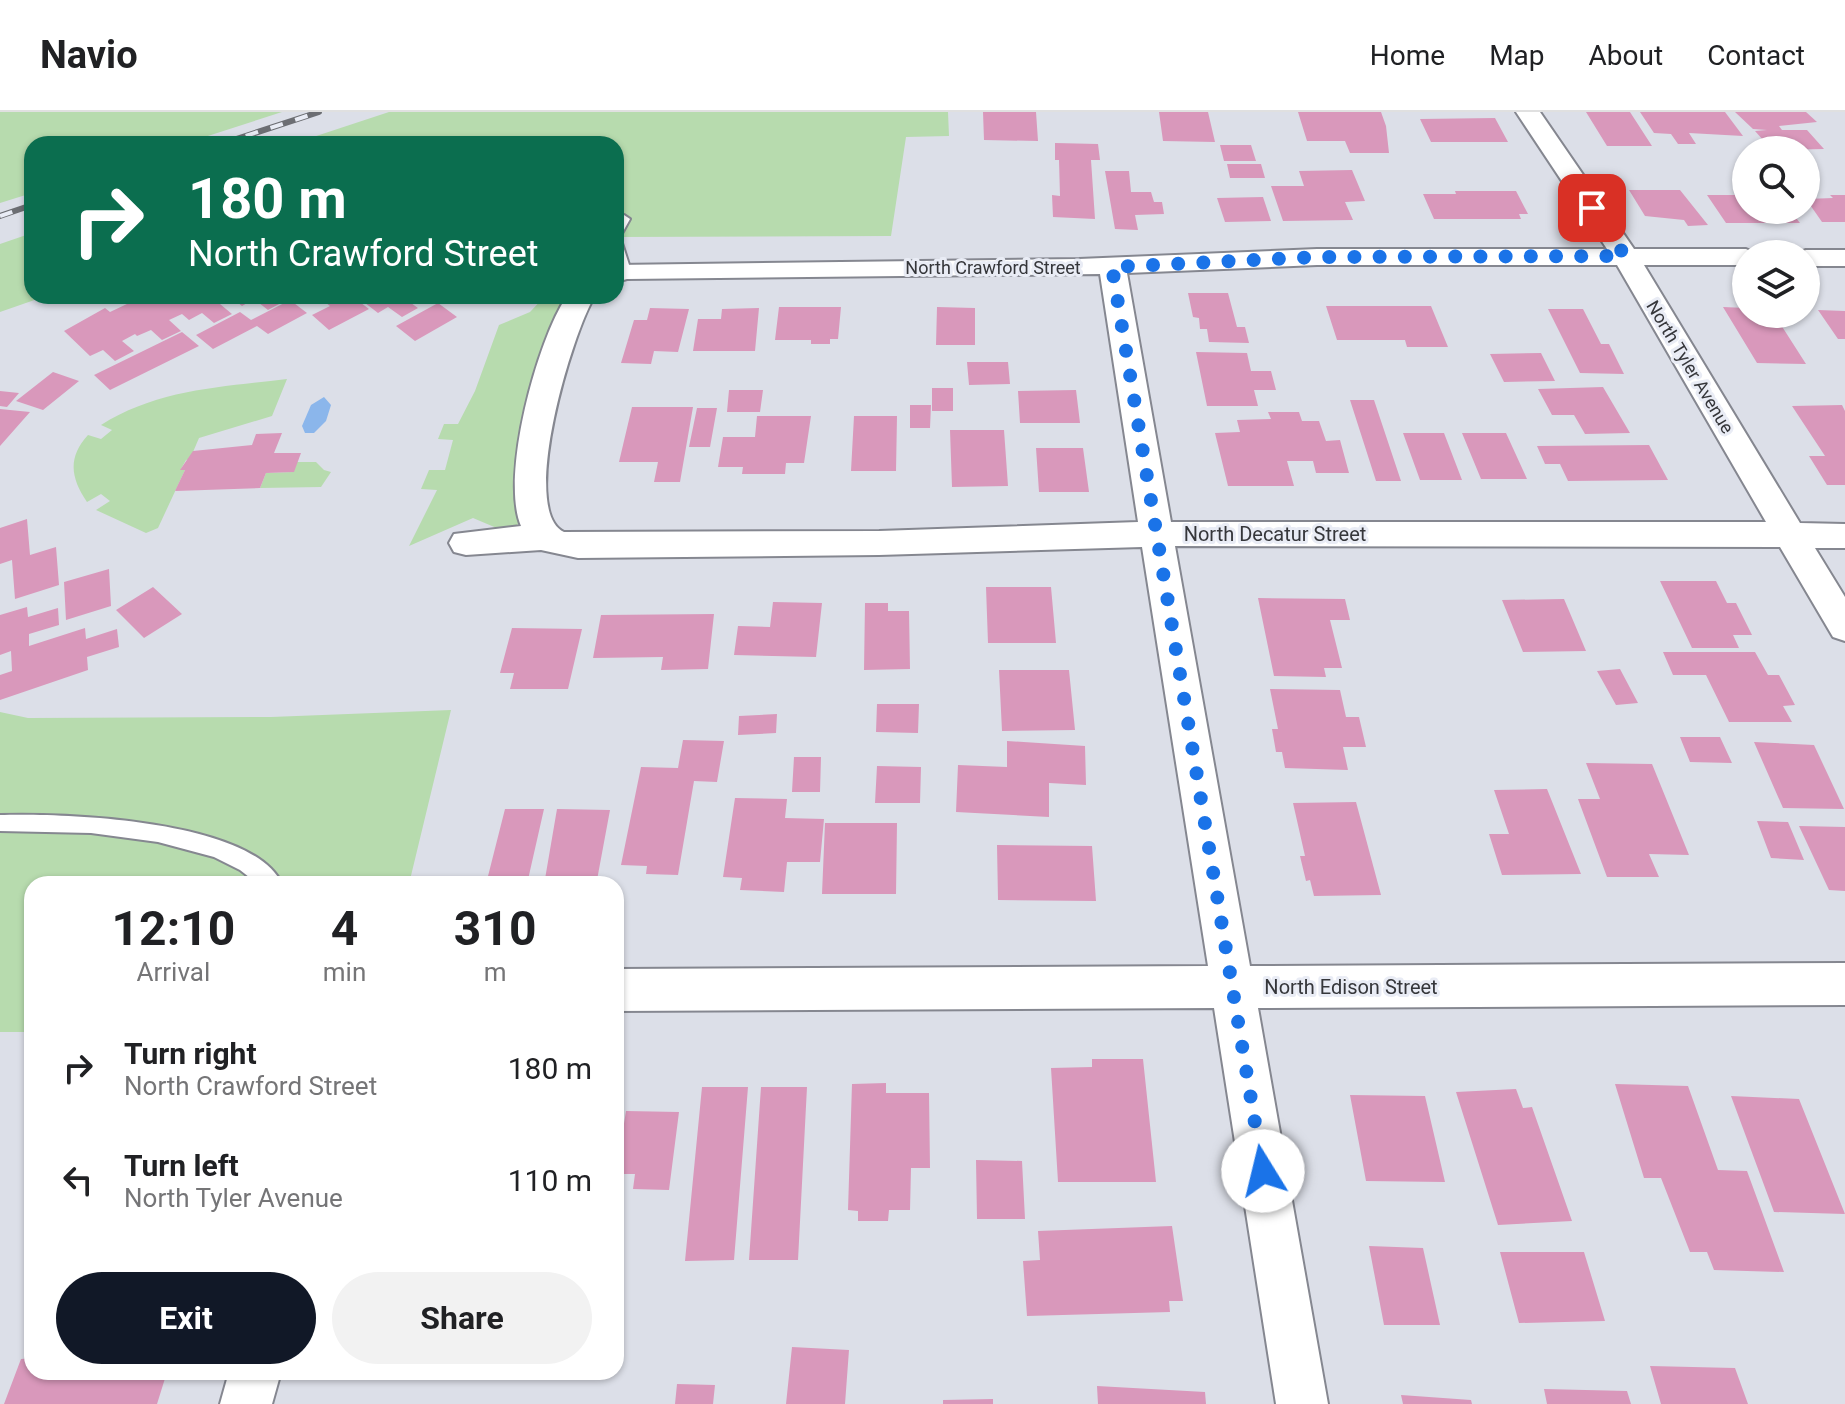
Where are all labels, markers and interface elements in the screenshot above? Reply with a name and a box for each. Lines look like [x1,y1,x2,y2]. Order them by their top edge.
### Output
text: Navio [40,33,138,77]
text: Home [1370,39,1445,72]
text: Map [1489,39,1545,72]
text: About [1589,39,1663,72]
text: Contact [1707,39,1805,72]
map controls [1732,136,1820,328]
button: search [1732,136,1820,224]
text: 180 m [188,166,347,232]
icon: right [56,168,160,272]
pin [1558,174,1626,242]
icon: arrive [1570,186,1614,230]
text: North Crawford Street [188,233,539,275]
button: layers [1732,240,1820,328]
street label: North Crawford Street [905,257,1081,278]
street label: North Tyler Avenue [1642,296,1738,437]
street label: North Decatur Street [1184,522,1366,546]
text: 12:10 [112,900,235,957]
text: 4 [331,900,358,957]
text: 310 [454,900,536,957]
text: Arrival [137,957,210,987]
text: min [323,957,366,987]
text: m [484,957,507,987]
street label: North Edison Street [1264,975,1438,999]
text: Turn right [124,1036,257,1071]
icon: right [56,1046,100,1090]
text: 180 m [508,1051,592,1086]
text: North Crawford Street [124,1071,377,1101]
position arrow [1221,1129,1305,1213]
text: Turn left [124,1148,239,1183]
icon: left [56,1158,100,1202]
text: 110 m [508,1163,592,1198]
text: North Tyler Avenue [124,1183,343,1213]
button: Exit [56,1272,316,1364]
button: Share [332,1272,592,1364]

